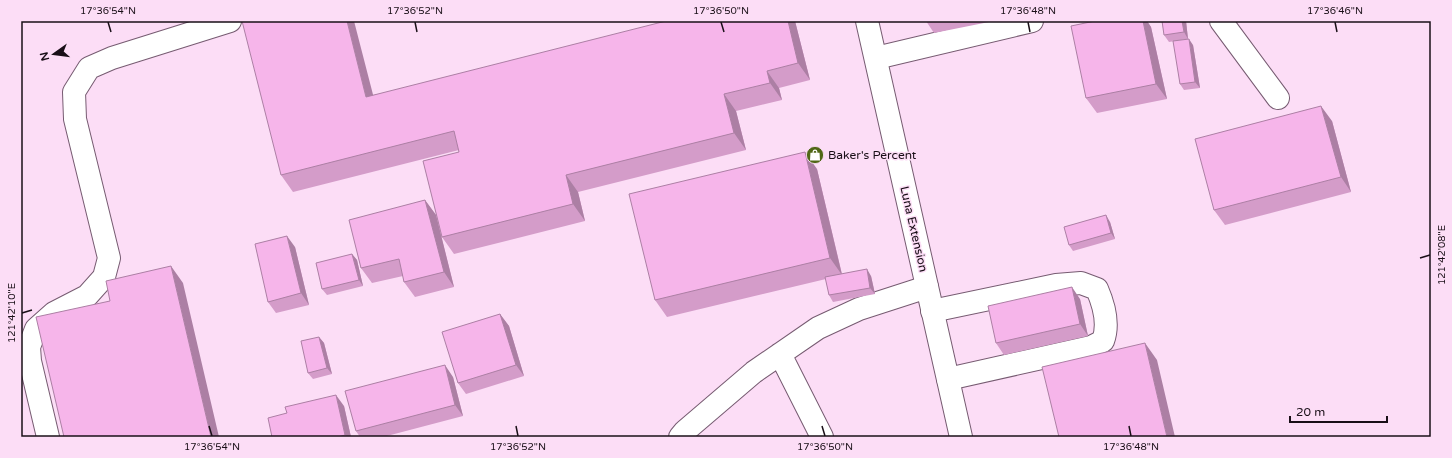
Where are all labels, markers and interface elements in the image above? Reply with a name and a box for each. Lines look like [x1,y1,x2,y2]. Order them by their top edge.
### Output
text: 17°36'54"N [80,5,136,17]
text: 17°36'52"N [387,5,443,17]
text: 17°36'50"N [693,5,749,17]
text: 17°36'48"N [1000,5,1056,17]
text: 17°36'46"N [1307,5,1363,17]
north arrow [34,34,74,74]
text: N [37,50,52,62]
shop icon: Baker's Percent [805,145,825,165]
place label: Baker's Percent [828,148,917,162]
street label: Luna Extension [897,185,931,273]
text: 121°42'08"E [1436,225,1448,285]
text: 121°42'10"E [6,283,18,343]
scale bar [1290,398,1387,424]
text: 20 m [1296,405,1325,419]
text: 17°36'54"N [184,441,240,453]
text: 17°36'52"N [490,441,546,453]
text: 17°36'50"N [797,441,853,453]
text: 17°36'48"N [1103,441,1159,453]

